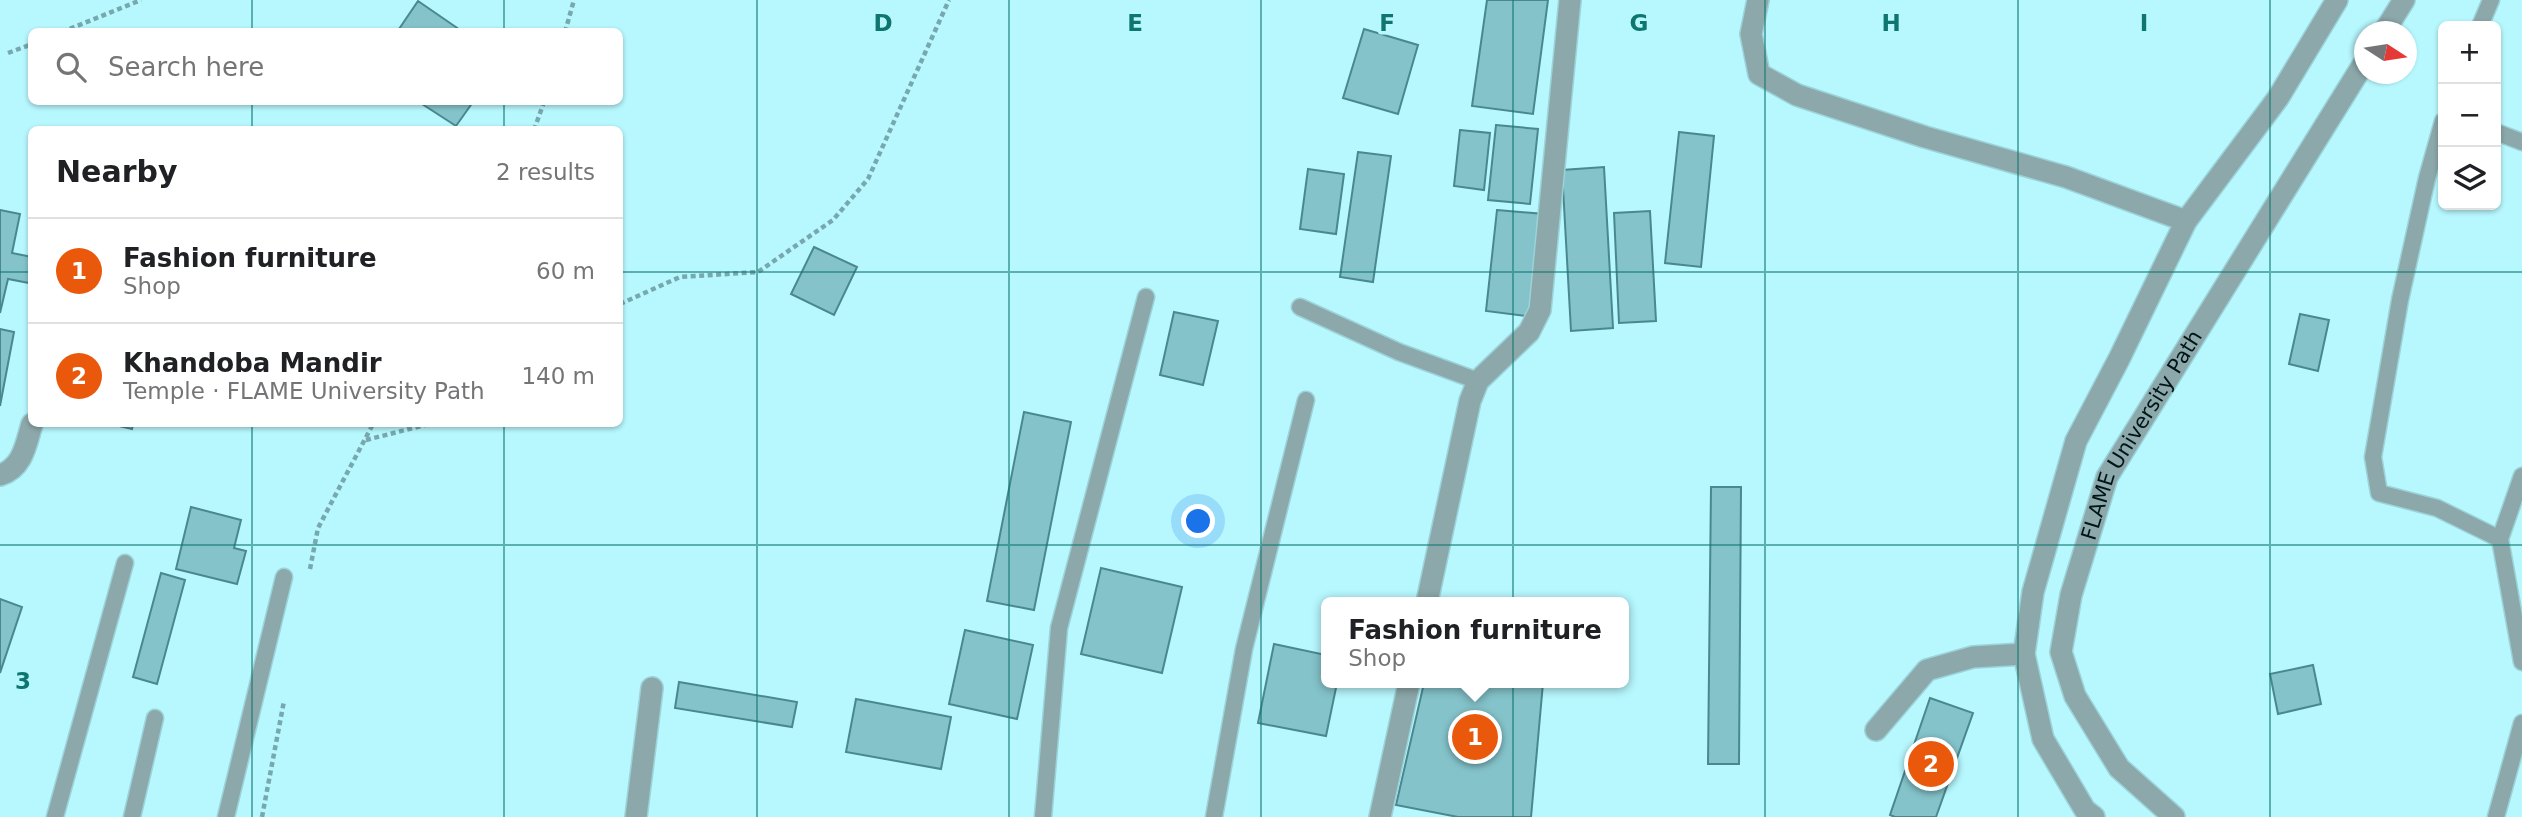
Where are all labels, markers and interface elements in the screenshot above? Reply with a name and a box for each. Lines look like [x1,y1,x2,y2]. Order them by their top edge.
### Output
text: D [873,10,893,36]
text: E [1127,10,1143,36]
text: F [1379,10,1395,36]
text: G [1630,10,1648,36]
text: H [1881,10,1901,36]
text: I [2140,10,2148,36]
north arrow [2354,21,2417,84]
map controls [2438,21,2501,210]
button: + [2438,21,2501,84]
search box [28,28,623,105]
icon: search [52,48,90,86]
text: Search here [108,52,264,82]
button: − [2438,84,2501,147]
button: layers [2438,147,2501,210]
text: Nearby [56,154,178,189]
text: 2 results [496,159,595,185]
text: Fashion furniture [123,243,377,273]
text: 1 [71,258,87,284]
text: 60 m [536,258,595,284]
text: Shop [123,273,181,299]
street label: FLAME University Path [2076,326,2207,543]
text: Khandoba Mandir [123,348,382,378]
text: 2 [71,363,87,389]
text: 140 m [521,363,595,389]
text: Temple · FLAME University Path [123,378,485,404]
your location [1181,504,1215,538]
popup [1321,597,1629,688]
text: Fashion furniture [1348,615,1602,645]
text: Shop [1348,645,1406,671]
text: 3 [15,668,31,694]
pin: 1 [1452,711,1498,763]
pin: 2 [1908,738,1954,790]

